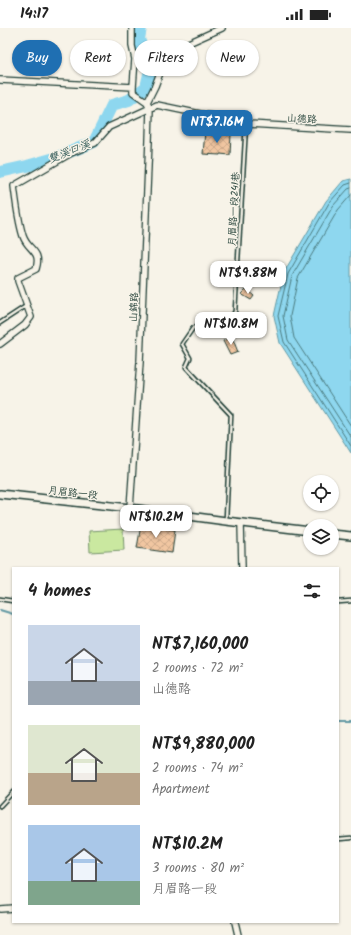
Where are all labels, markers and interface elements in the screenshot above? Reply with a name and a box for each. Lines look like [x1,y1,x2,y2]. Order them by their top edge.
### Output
text: 14:17 [20,2,48,26]
chip: Buy [12,40,62,76]
chip: Rent [70,40,126,76]
chip: Filters [134,40,198,76]
chip: New [206,40,259,76]
pin: NT$7.16M [176,110,258,144]
street label: 山德路 [287,110,317,128]
text: NT$7.16M [191,112,244,133]
water label: 雙溪口溪 [46,135,94,169]
street label: 月眉路一段241巷 [224,170,244,247]
pin: NT$9.88M [207,261,289,295]
text: NT$9.88M [219,263,277,284]
street label: 山錦路 [125,292,143,322]
pin: NT$10.8M [190,312,272,346]
text: NT$10.8M [204,314,258,335]
map controls [303,475,339,555]
button: locate [303,475,339,511]
street label: 月眉路一段 [47,482,99,504]
pin: NT$10.2M [115,505,197,539]
text: NT$10.2M [129,507,183,528]
button: layers [303,519,339,555]
text: 4 homes [28,578,91,605]
icon: filters [301,580,323,602]
text: NT$7,160,000 [152,631,248,658]
icon: home [60,641,108,689]
text: 2 rooms · 72 m² [152,658,243,679]
text: 山德路 [152,679,191,700]
text: NT$9,880,000 [152,731,255,758]
icon: home [60,741,108,789]
text: 2 rooms · 74 m² [152,758,243,779]
text: Apartment [152,779,210,800]
text: NT$10.2M [152,831,223,858]
icon: home [60,841,108,889]
text: 3 rooms · 80 m² [152,858,244,879]
text: 月眉路一段 [152,879,217,900]

